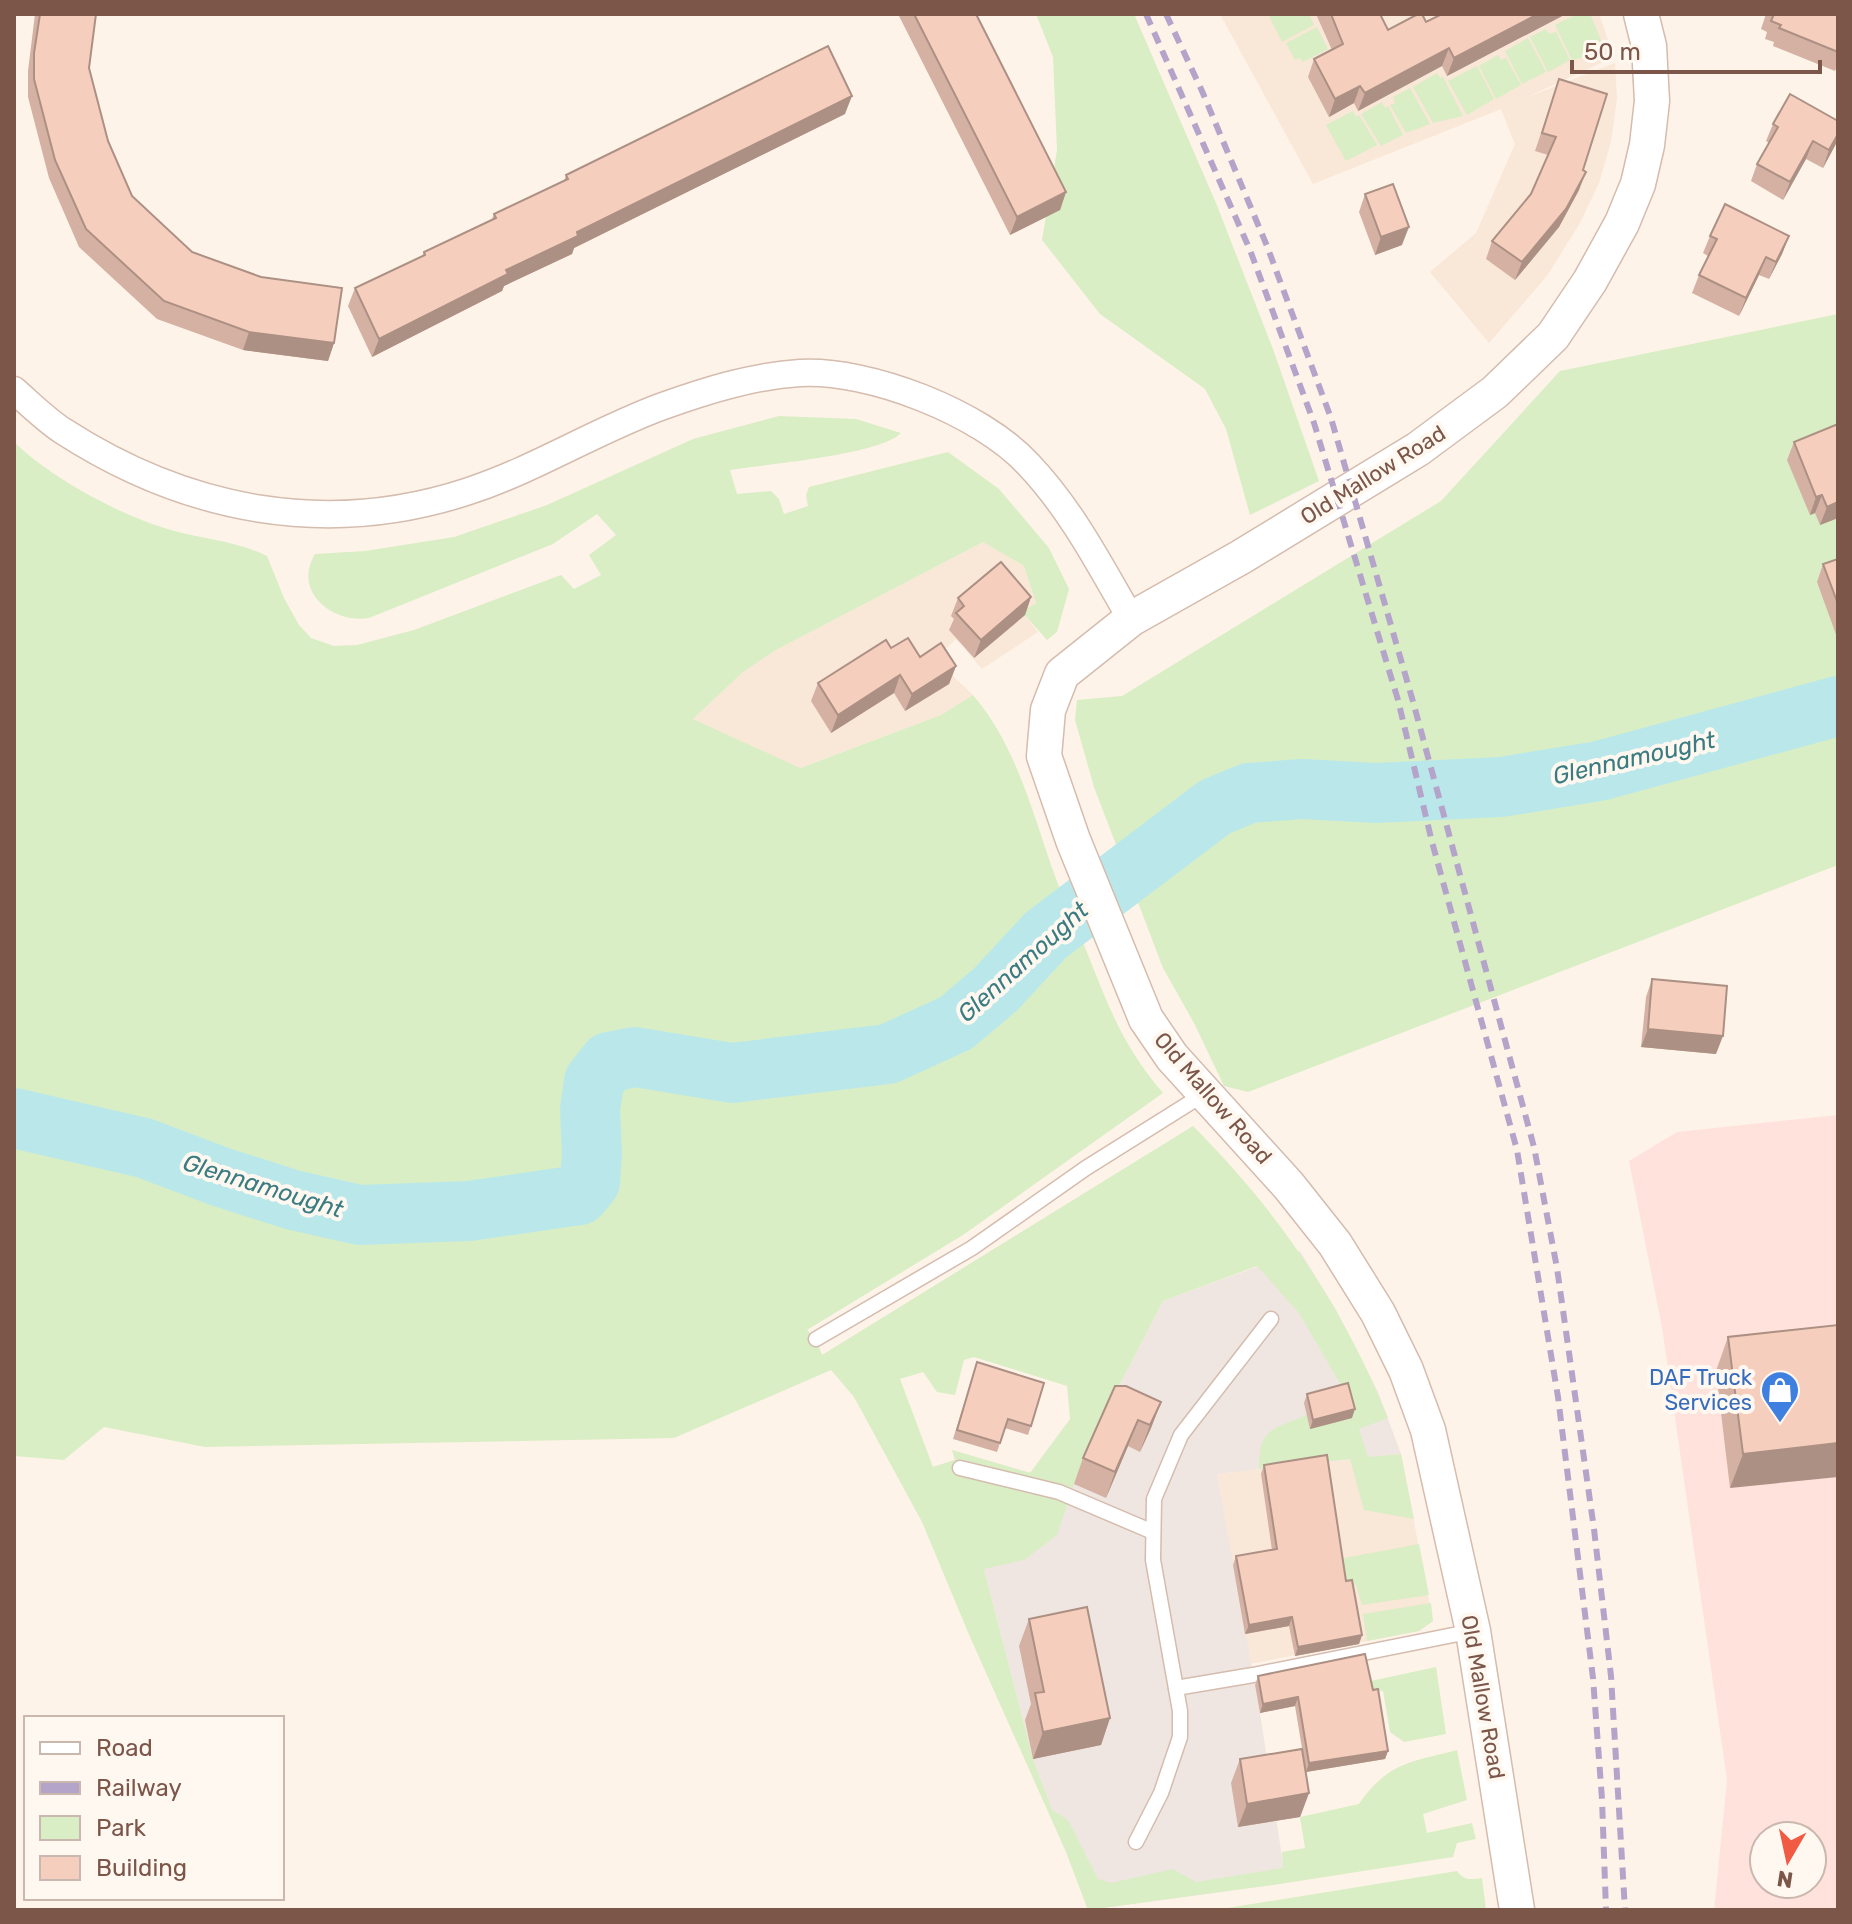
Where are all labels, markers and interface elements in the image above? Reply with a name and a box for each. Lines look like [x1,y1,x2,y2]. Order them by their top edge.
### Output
scale bar [1572,24,1820,74]
text: 50 m [1584,38,1641,66]
street label: Old Mallow Road [1295,420,1451,530]
water label: Glennamought [1550,725,1719,790]
water label: Glennamought [952,895,1095,1028]
street label: Old Mallow Road [1148,1026,1278,1170]
water label: Glennamought [179,1148,347,1224]
place label: DAF Truck Services [1649,1364,1753,1416]
shop icon: DAF Truck Services [1759,1369,1801,1424]
street label: Old Mallow Road [1455,1613,1511,1781]
legend [24,1716,284,1900]
text: Road [96,1734,153,1762]
text: Railway [96,1774,182,1802]
text: Park [96,1814,147,1842]
north arrow [1748,1820,1828,1900]
text: Building [96,1854,187,1882]
text: N [1775,1865,1795,1894]

